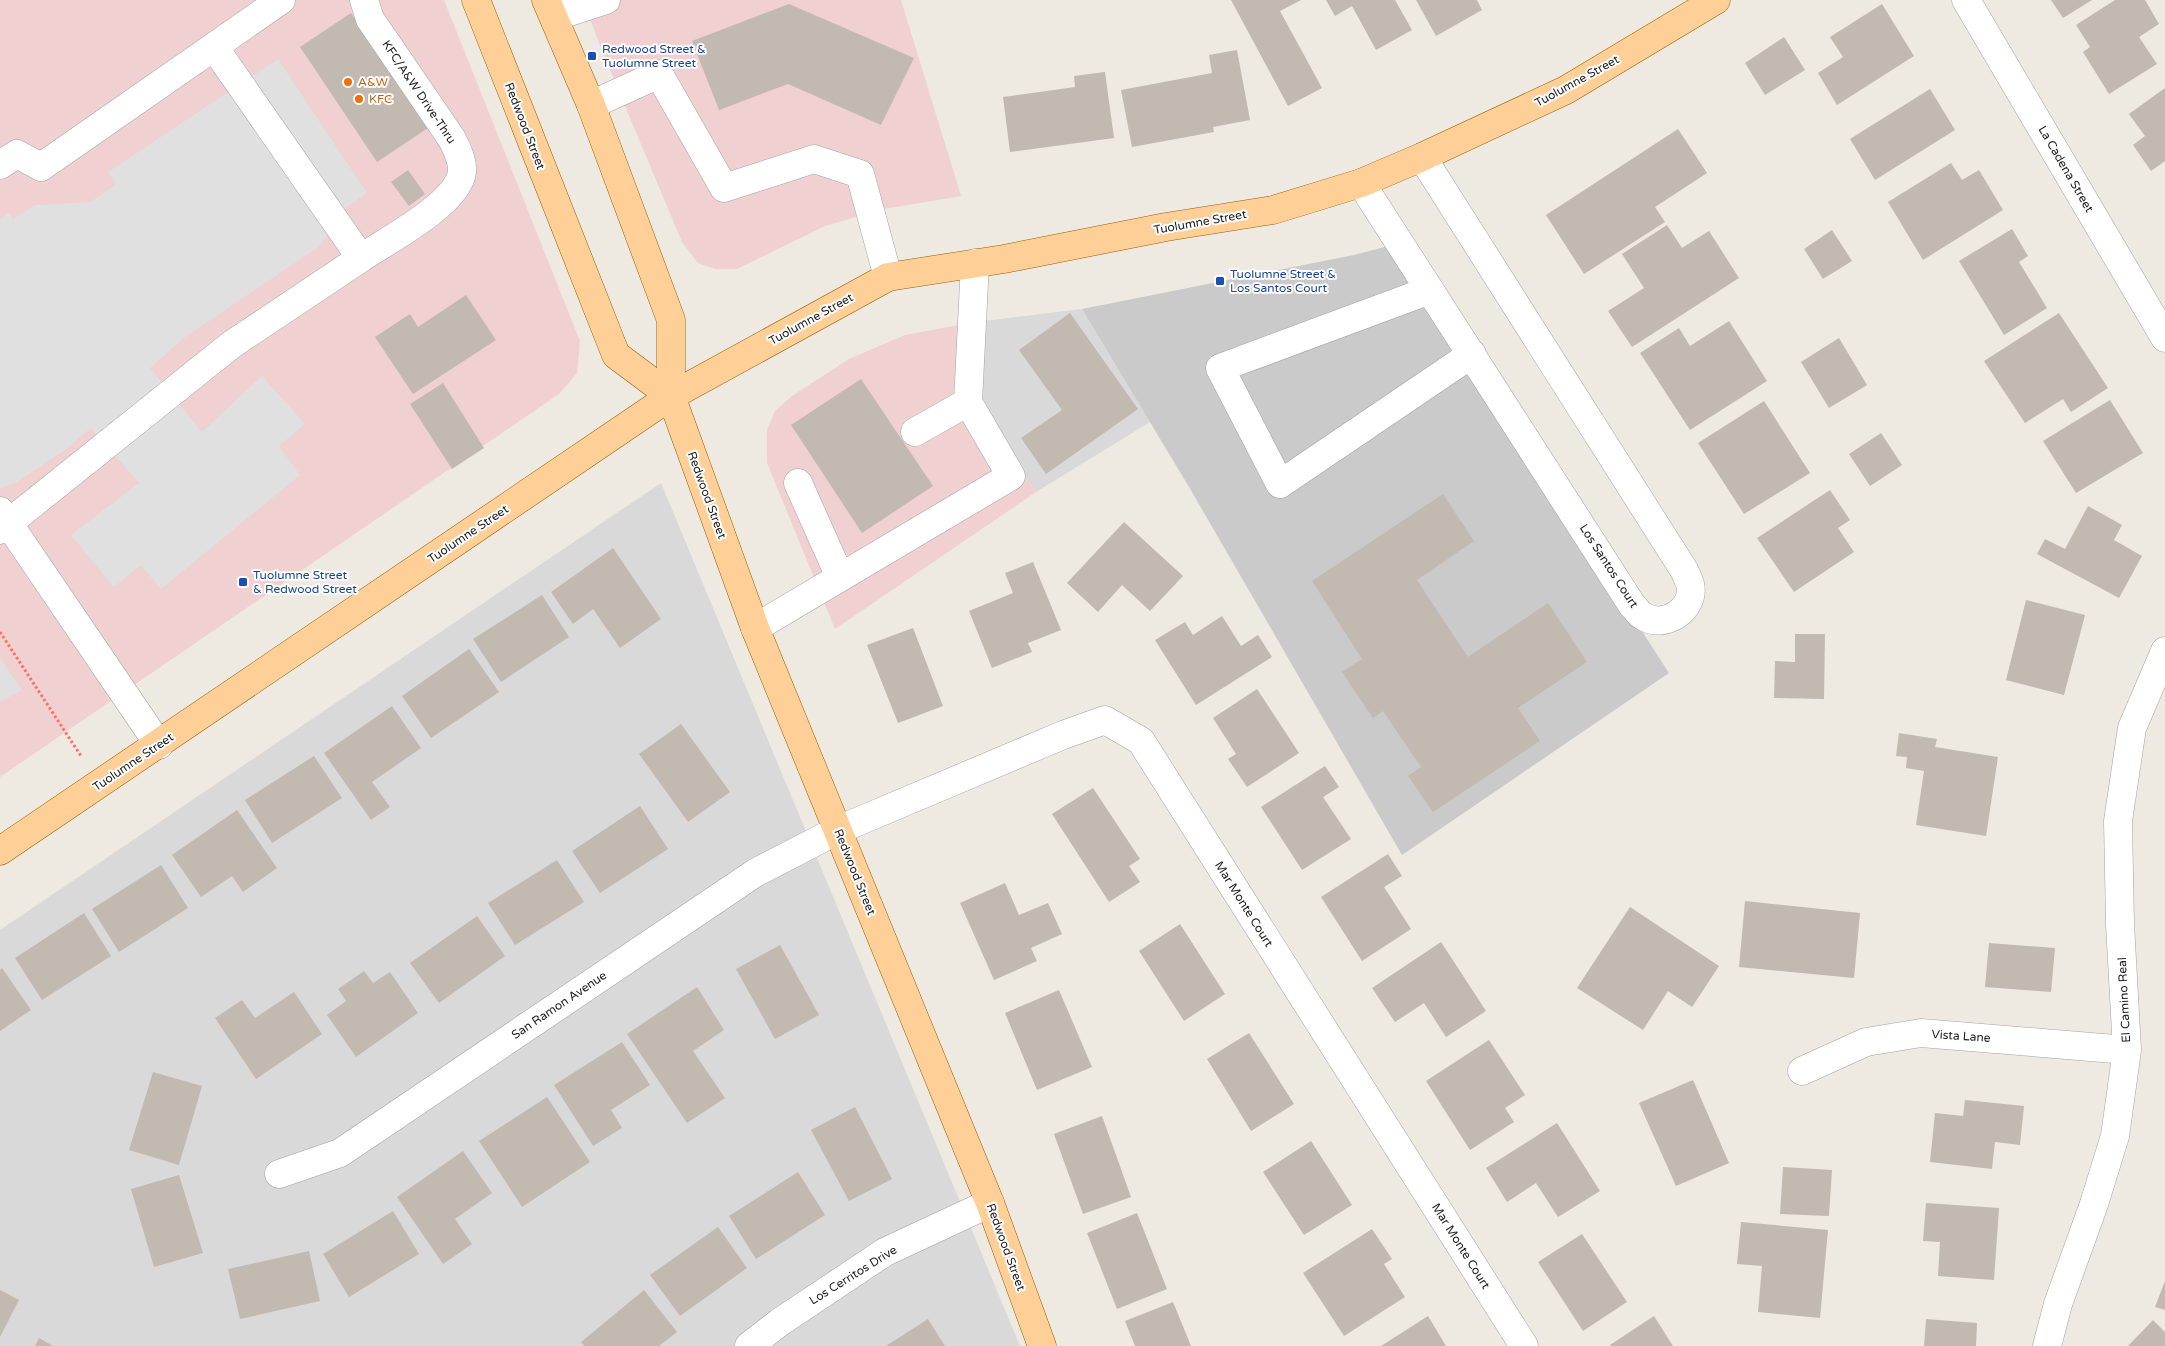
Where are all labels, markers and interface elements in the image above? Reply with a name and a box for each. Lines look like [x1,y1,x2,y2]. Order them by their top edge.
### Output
street label: KFC/A&W Drive-Thru [379,38,459,146]
place label: Redwood Street & Tuolumne Street [602,42,706,70]
marker: Redwood Street & Tuolumne Street [586,50,598,62]
street label: Tuolumne Street [1532,52,1622,110]
place label: A&W [358,75,388,89]
marker: A&W [342,76,354,88]
street label: Redwood Street [502,81,548,172]
place label: KFC [369,92,392,106]
marker: KFC [353,93,365,105]
street label: La Cadena Street [2036,123,2097,215]
street label: Tuolumne Street [1152,207,1248,237]
place label: Tuolumne Street & Los Santos Court [1230,267,1336,295]
marker: Tuolumne Street & Los Santos Court [1214,275,1226,287]
street label: Tuolumne Street [766,290,856,348]
street label: Redwood Street [685,449,729,541]
street label: Tuolumne Street [425,502,511,566]
street label: Los Santos Court [1577,522,1642,611]
place label: Tuolumne Street & Redwood Street [253,568,357,596]
marker: Tuolumne Street & Redwood Street [237,576,249,588]
street label: Tuolumne Street [90,730,176,794]
street label: Redwood Street [831,827,879,918]
street label: Mar Monte Court [1212,859,1276,950]
street label: El Camino Real [2115,957,2133,1043]
street label: San Ramon Avenue [509,968,609,1042]
street label: Vista Lane [1931,1027,1991,1045]
street label: Redwood Street [984,1201,1028,1293]
street label: Mar Monte Court [1429,1201,1493,1292]
street label: Los Cerritos Drive [807,1242,899,1308]

